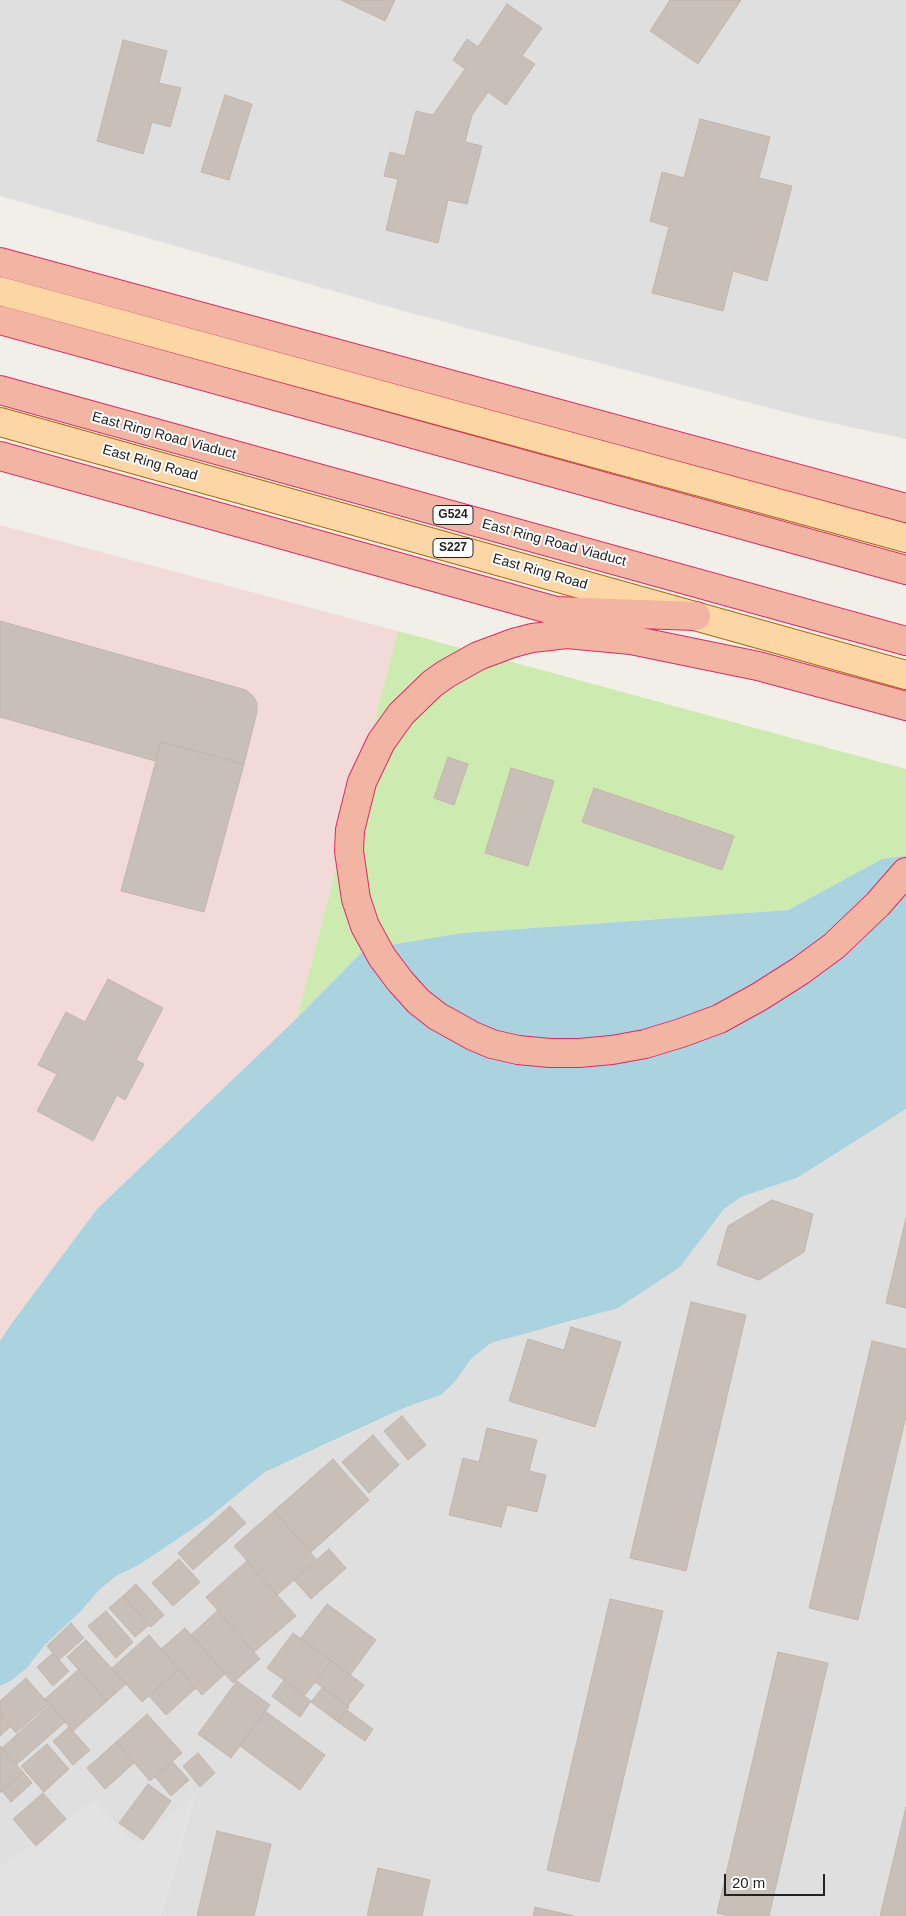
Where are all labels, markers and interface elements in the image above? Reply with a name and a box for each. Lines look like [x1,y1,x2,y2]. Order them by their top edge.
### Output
street label: East Ring Road Viaduct [90,409,238,463]
street label: East Ring Road [101,441,199,485]
road number: G524 [433,506,473,524]
street label: East Ring Road Viaduct [480,516,628,570]
road number: S227 [433,538,473,558]
street label: East Ring Road [491,550,589,594]
scale bar [726,1864,827,1896]
text: 20 m [732,1874,765,1891]

